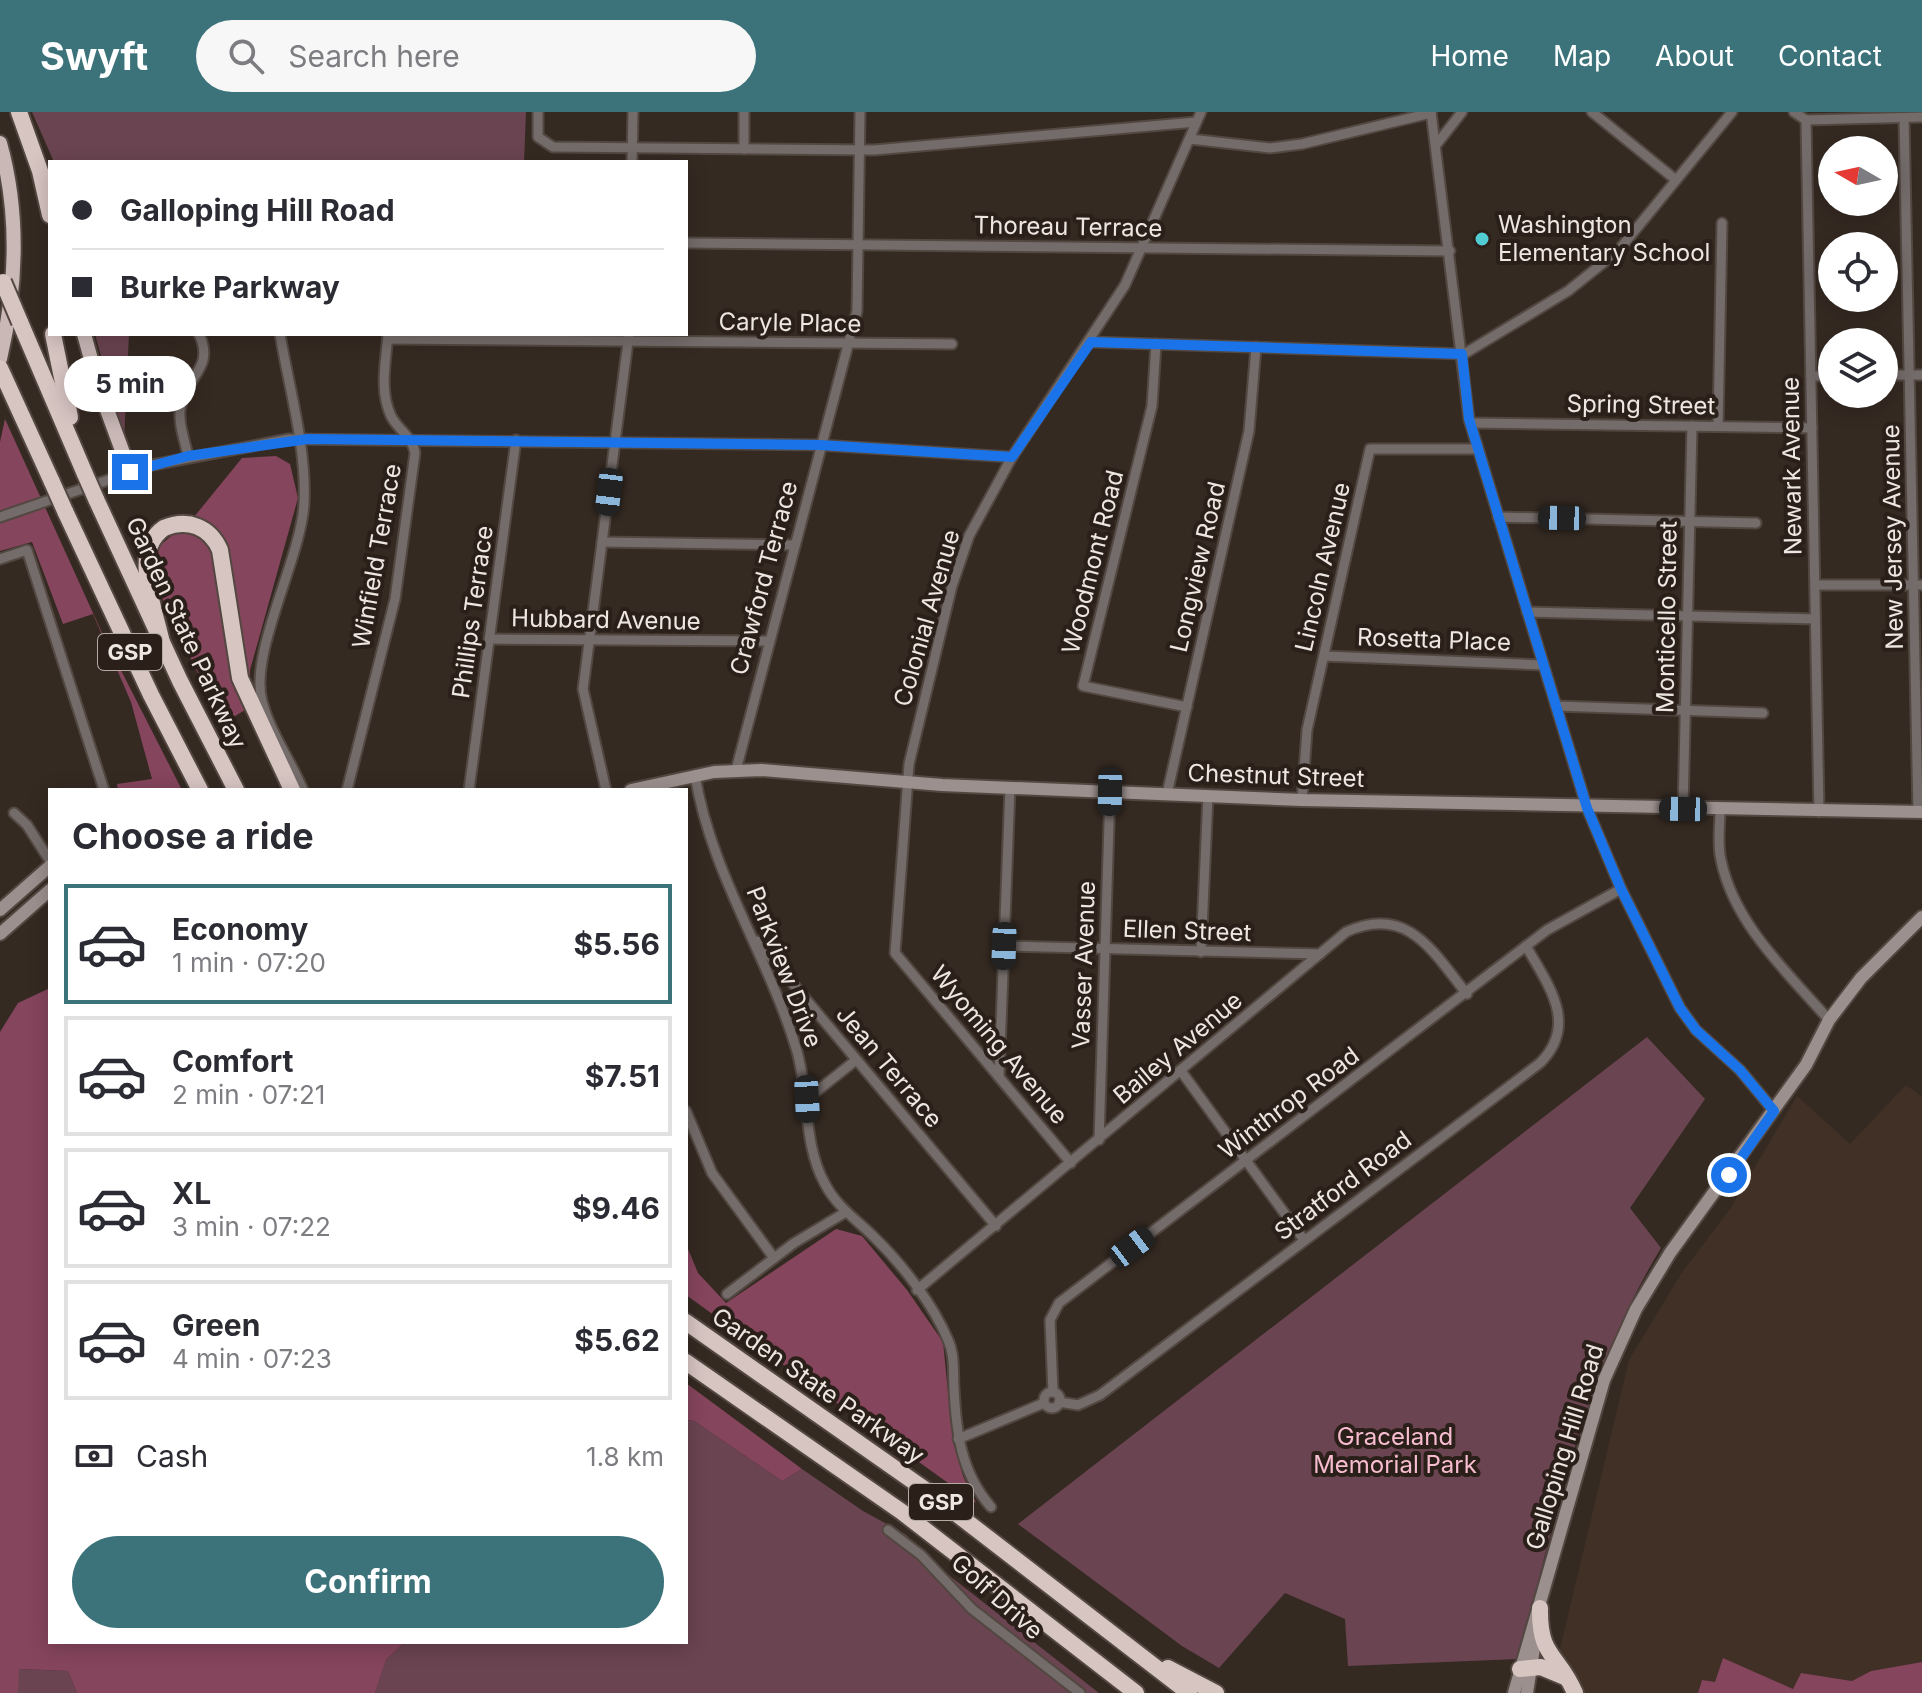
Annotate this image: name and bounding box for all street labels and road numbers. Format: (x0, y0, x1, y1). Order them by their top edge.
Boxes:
street label: Thoreau Terrace (973, 210, 1163, 243)
street label: Caryle Place (718, 307, 862, 338)
street label: Newark Avenue (1775, 377, 1808, 555)
street label: Spring Street (1566, 389, 1716, 420)
street label: New Jersey Avenue (1876, 424, 1909, 650)
street label: Winfield Terrace (346, 461, 407, 650)
street label: Woodmont Road (1056, 467, 1129, 657)
street label: Crawford Terrace (724, 478, 803, 678)
street label: Longview Road (1164, 479, 1231, 655)
street label: Lincoln Avenue (1289, 479, 1356, 654)
street label: Garden State Parkway (120, 512, 253, 753)
street label: Monticello Street (1650, 521, 1683, 713)
street label: Phillips Terrace (446, 524, 499, 700)
street label: Colonial Avenue (887, 526, 966, 710)
street label: Hubbard Avenue (511, 603, 701, 636)
street label: Rosetta Place (1357, 622, 1511, 657)
road number: GSP (98, 634, 162, 670)
street label: Chestnut Street (1187, 758, 1365, 793)
street label: Vasser Avenue (1066, 880, 1101, 1050)
street label: Parkview Drive (740, 882, 829, 1051)
street label: Ellen Street (1122, 914, 1252, 947)
street label: Wyoming Avenue (925, 960, 1074, 1130)
street label: Bailey Avenue (1108, 985, 1248, 1110)
street label: Jean Terrace (830, 1000, 949, 1133)
street label: Winthrop Road (1213, 1040, 1365, 1165)
street label: Stratford Road (1269, 1125, 1417, 1246)
street label: Garden State Parkway (707, 1301, 930, 1470)
street label: Galloping Hill Road (1519, 1341, 1610, 1553)
road number: GSP (909, 1484, 973, 1520)
street label: Golf Drive (946, 1548, 1049, 1645)

